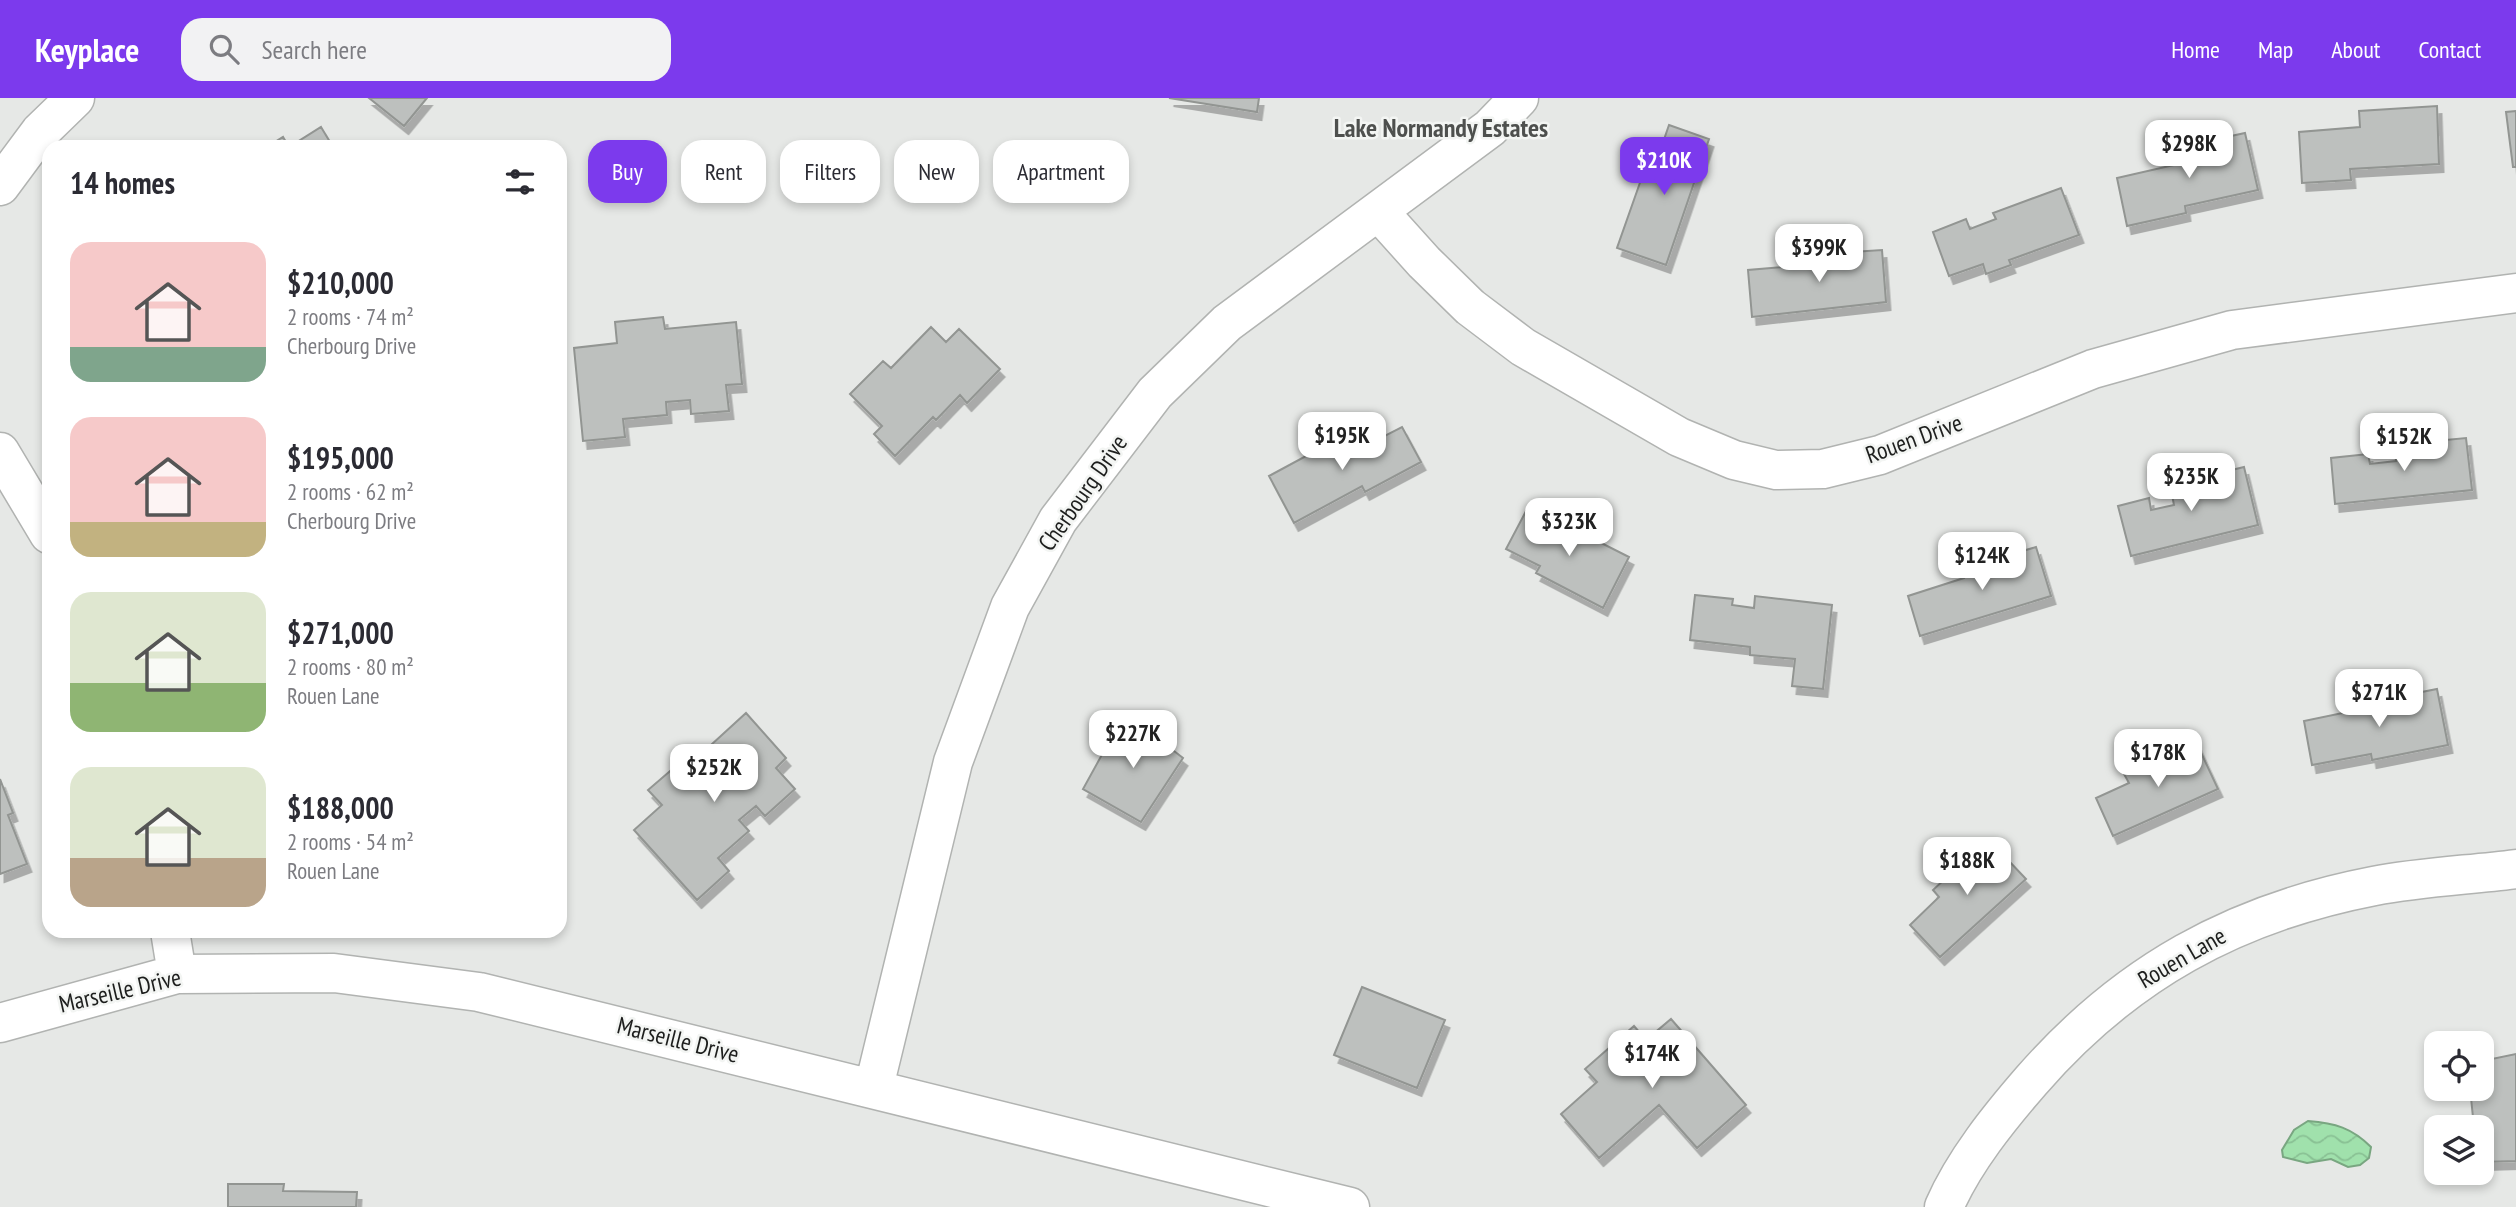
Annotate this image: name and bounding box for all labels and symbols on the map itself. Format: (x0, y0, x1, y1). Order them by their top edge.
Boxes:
district label: Lake Normandy Estates (1334, 111, 1548, 144)
pin: $298K (2140, 120, 2238, 180)
pin: $210K (1615, 138, 1713, 197)
pin: $399K (1770, 225, 1868, 284)
street label: Rouen Drive (1861, 407, 1966, 470)
pin: $195K (1293, 412, 1391, 472)
pin: $152K (2355, 414, 2453, 473)
street label: Cherbourg Drive (1031, 429, 1134, 557)
pin: $235K (2142, 454, 2240, 513)
pin: $323K (1520, 498, 1618, 558)
pin: $124K (1933, 532, 2031, 592)
pin: $271K (2330, 670, 2428, 729)
pin: $227K (1084, 710, 1182, 770)
pin: $178K (2109, 730, 2207, 789)
pin: $252K (665, 744, 763, 804)
pin: $188K (1918, 838, 2016, 897)
street label: Rouen Lane (2132, 920, 2231, 995)
street label: Marseille Drive (56, 961, 184, 1020)
street label: Marseille Drive (614, 1009, 742, 1070)
pin: $174K (1603, 1030, 1701, 1090)

